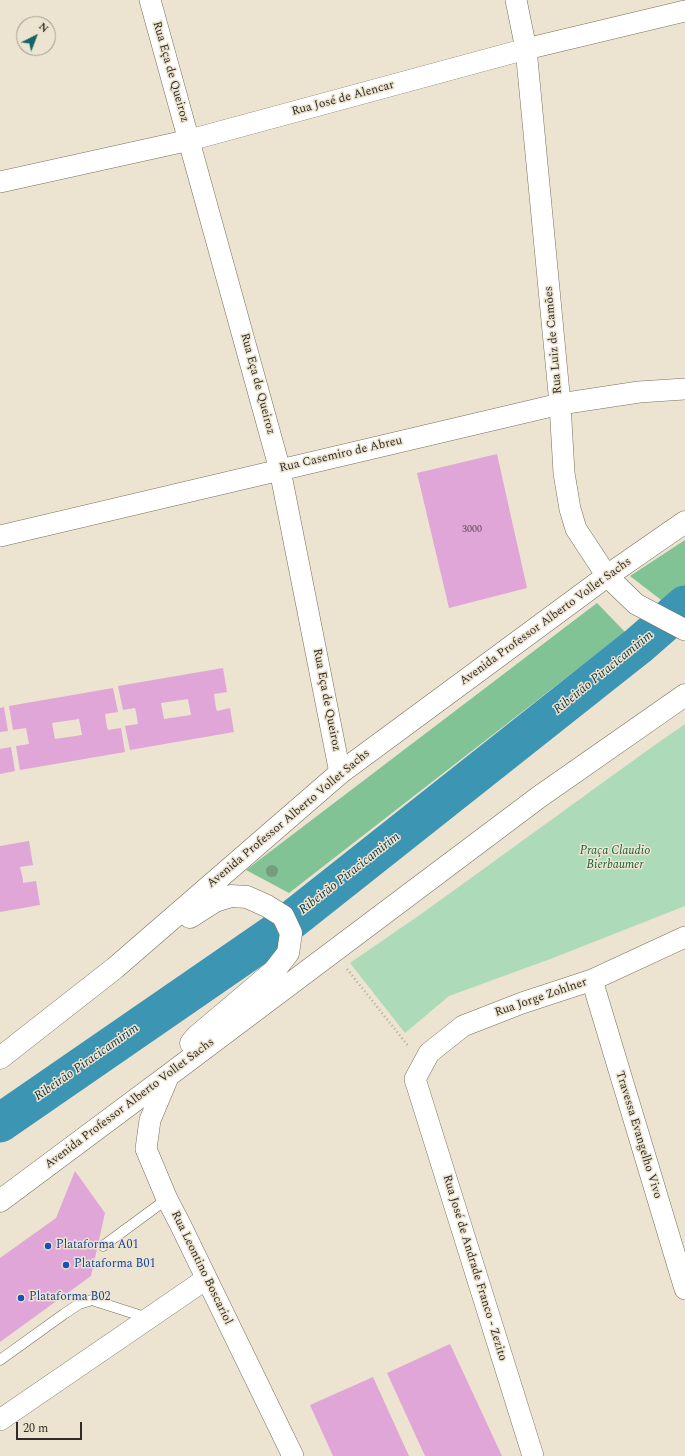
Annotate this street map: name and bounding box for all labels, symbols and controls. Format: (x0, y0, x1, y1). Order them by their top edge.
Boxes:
north arrow (16, 16, 56, 56)
text: N (35, 18, 53, 37)
street label: Rua Eça de Queiroz (149, 20, 191, 124)
street label: Rua José de Alencar (290, 78, 396, 120)
street label: Rua Luiz de Camões (542, 285, 566, 395)
street label: Rua Eça de Queiroz (237, 332, 277, 436)
street label: Rua Casemiro de Abreu (278, 434, 404, 476)
house number: 3000 (462, 524, 482, 536)
street label: Avenida Professor Alberto Vollet Sachs (458, 555, 634, 689)
water label: Ribeirão Piracicamirim (551, 628, 657, 718)
street label: Rua Eça de Queiroz (309, 647, 343, 753)
street label: Avenida Professor Alberto Vollet Sachs (205, 747, 373, 891)
water label: Ribeirão Piracicamirim (296, 830, 404, 918)
park label: Praça Claudio Bierbaumer (580, 845, 650, 873)
street label: Rua Jorge Zohlner (493, 975, 589, 1021)
water label: Ribeirão Piracicamirim (32, 1021, 142, 1105)
street label: Avenida Professor Alberto Vollet Sachs (42, 1036, 218, 1172)
street label: Travessa Evangelho Vivo (612, 1069, 664, 1201)
street label: Rua José de Andrade Franco - Zezito (439, 1173, 509, 1363)
street label: Rua Leontino Boscariol (167, 1209, 235, 1327)
place label: Plataforma A01 (56, 1239, 139, 1253)
marker: Plataforma A01 (43, 1241, 53, 1251)
place label: Plataforma B01 (74, 1258, 155, 1272)
marker: Plataforma B01 (61, 1260, 71, 1270)
place label: Plataforma B02 (29, 1291, 110, 1305)
marker: Plataforma B02 (16, 1293, 26, 1303)
scale bar (18, 1414, 84, 1440)
text: 20 m (23, 1419, 48, 1438)

